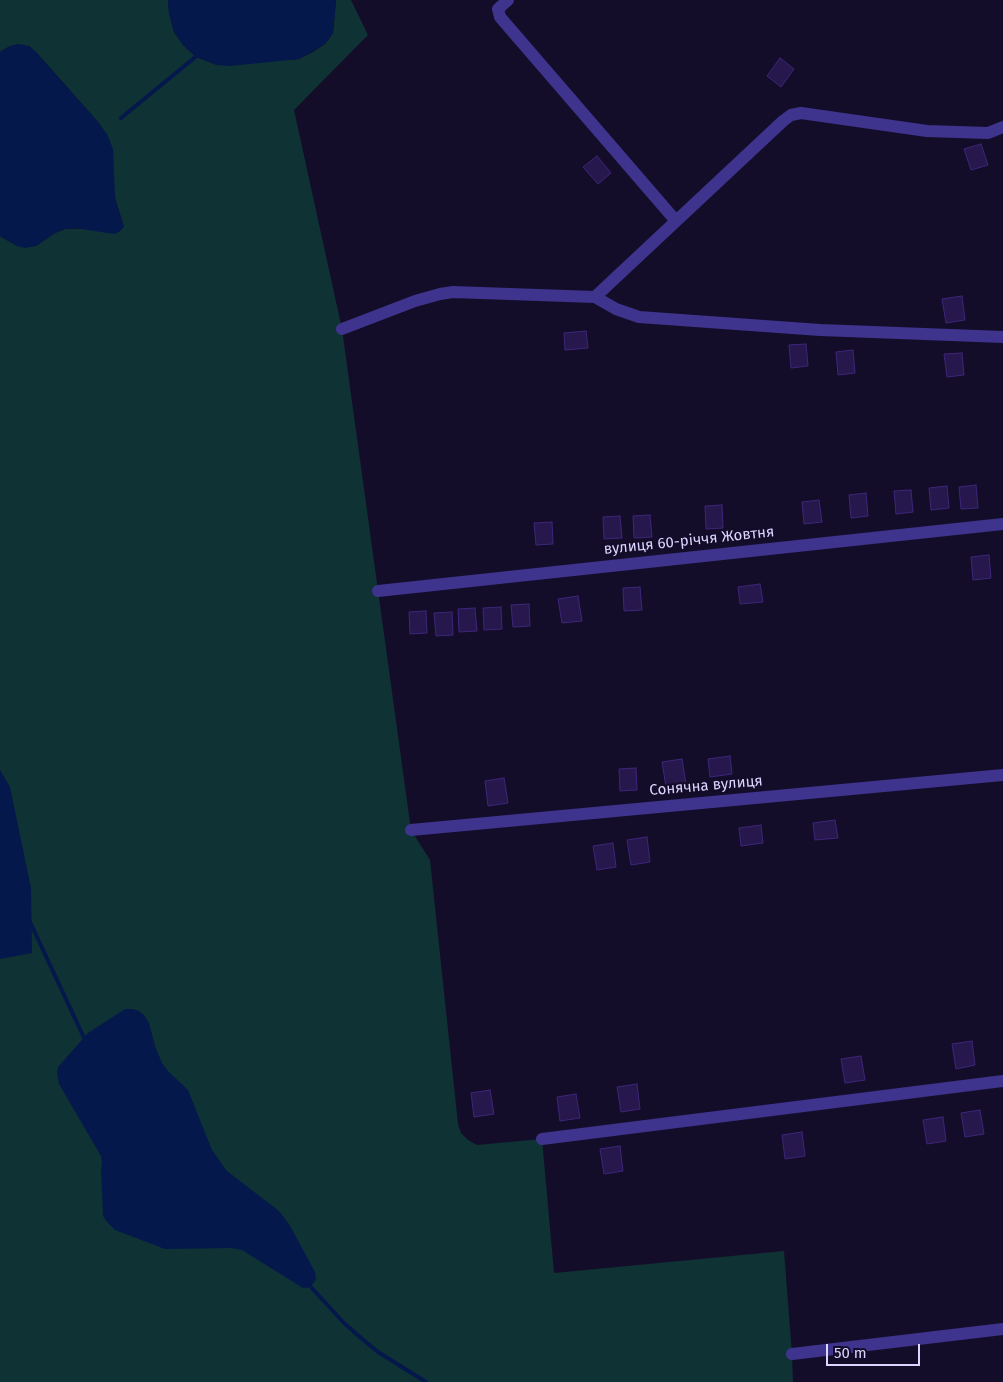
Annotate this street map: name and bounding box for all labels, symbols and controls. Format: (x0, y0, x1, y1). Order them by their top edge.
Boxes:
street label: вулиця 60-річчя Жовтня (603, 523, 775, 559)
street label: Сонячна вулиця (649, 772, 763, 800)
scale bar (828, 1334, 922, 1366)
text: 50 m (834, 1344, 867, 1362)

